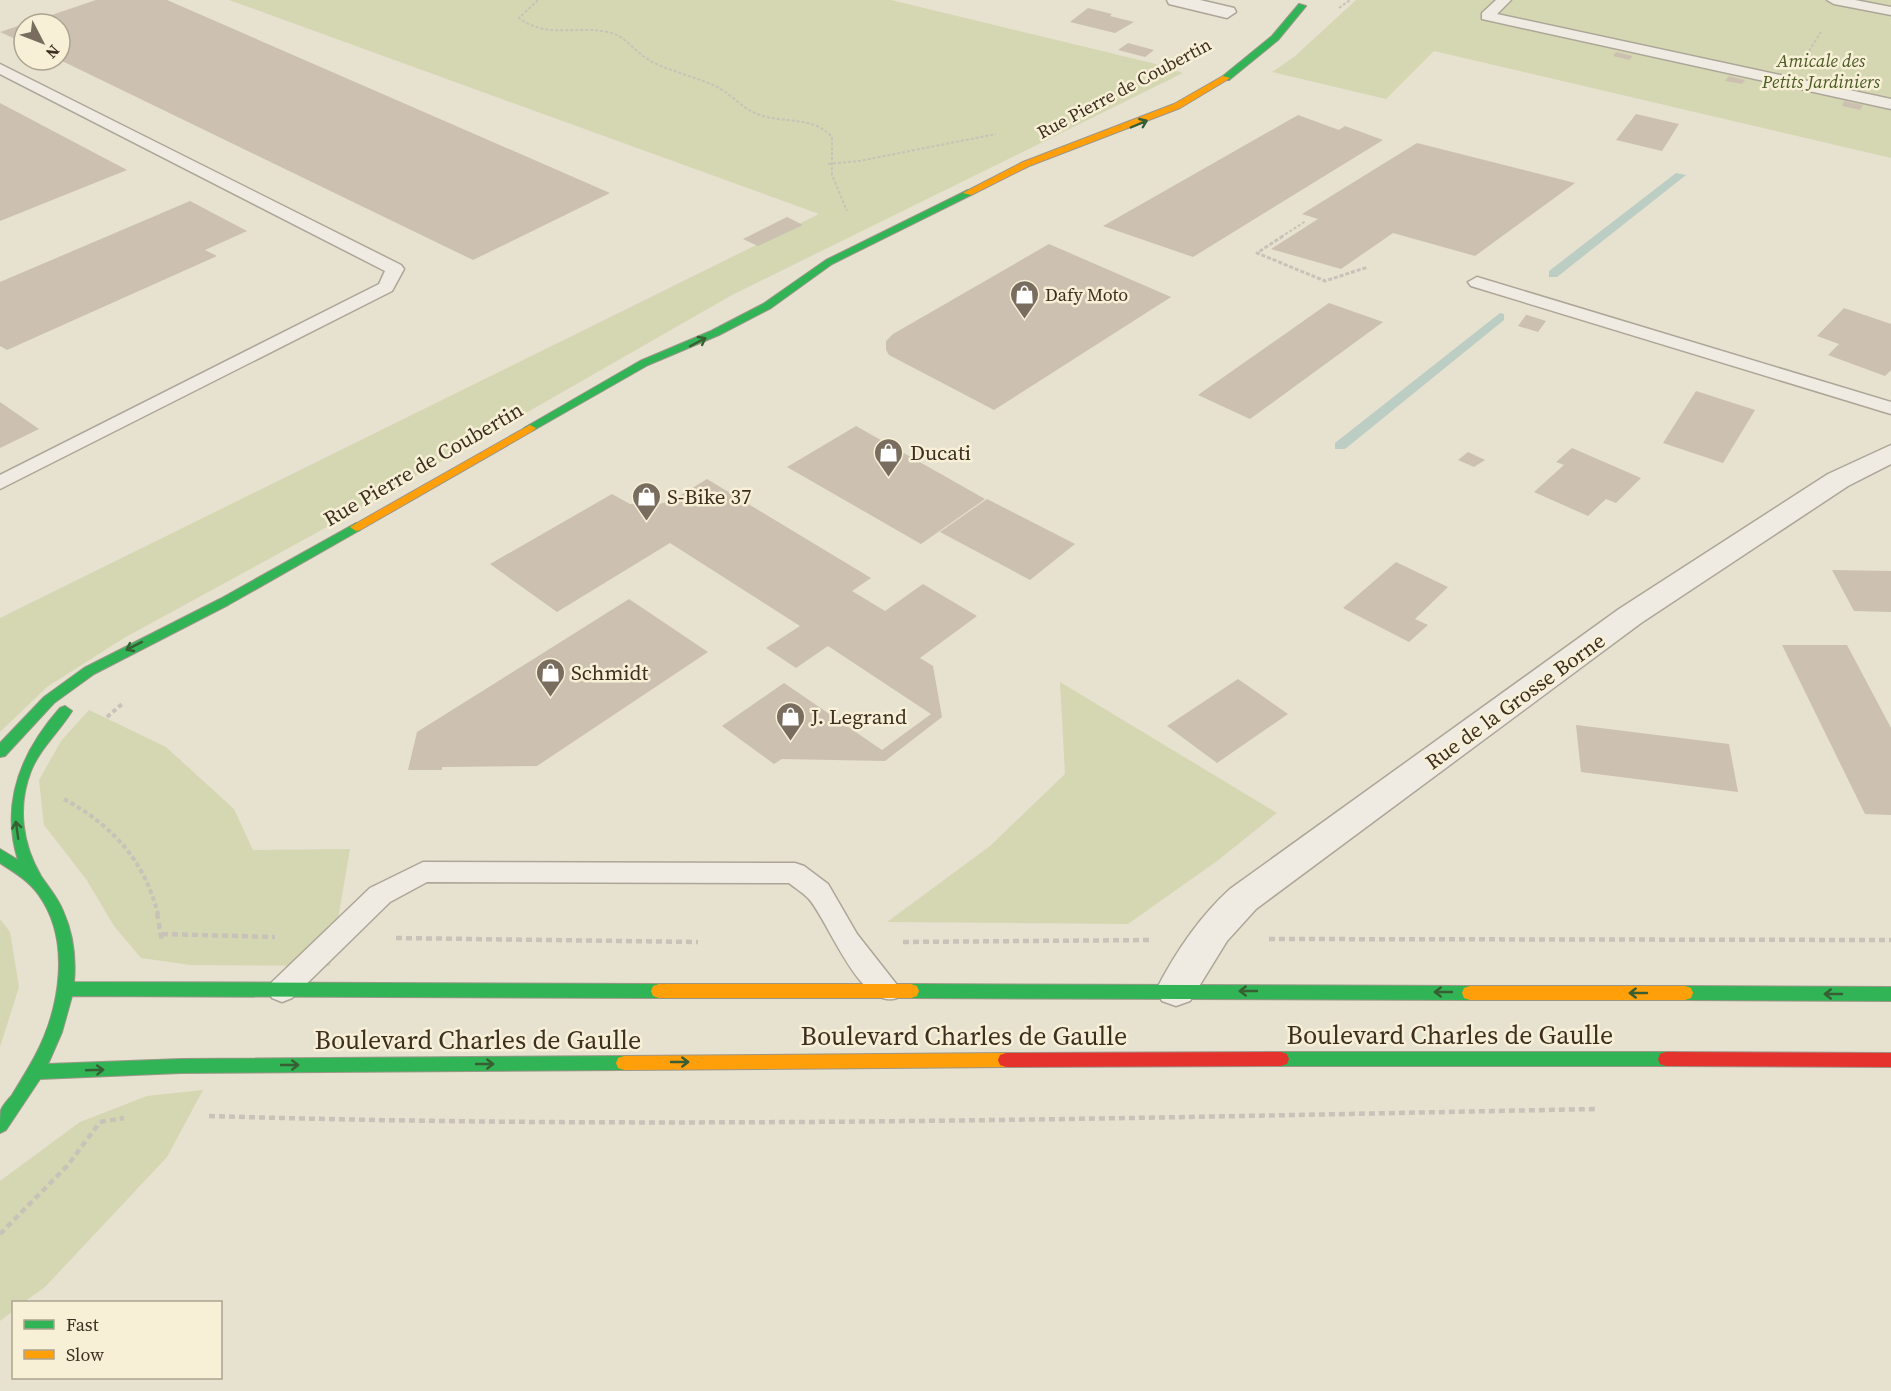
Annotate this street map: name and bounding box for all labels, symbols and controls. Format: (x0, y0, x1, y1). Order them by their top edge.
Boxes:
north arrow (12, 12, 72, 72)
street label: Rue Pierre de Coubertin (1033, 31, 1215, 145)
text: N (41, 40, 65, 64)
park label: Amicale des Petits Jardiniers (1761, 48, 1881, 94)
one-way arrow (1129, 118, 1147, 129)
shop icon: Dafy Moto (1008, 278, 1040, 320)
place label: Dafy Moto (1045, 282, 1128, 307)
one-way arrow (689, 336, 706, 348)
street label: Rue Pierre de Coubertin (318, 395, 528, 533)
shop icon: Ducati (873, 436, 905, 478)
place label: Ducati (910, 438, 971, 467)
shop icon: S-Bike 37 (630, 480, 662, 522)
place label: S-Bike 37 (667, 482, 751, 511)
street label: Rue de la Grosse Borne (1419, 626, 1611, 776)
one-way arrow (125, 641, 143, 652)
shop icon: Schmidt (534, 656, 566, 698)
place label: Schmidt (571, 658, 648, 687)
shop icon: J. Legrand (774, 700, 806, 742)
place label: J. Legrand (810, 702, 907, 731)
one-way arrow (12, 821, 23, 841)
one-way arrow (1238, 985, 1258, 997)
one-way arrow (1433, 986, 1453, 998)
one-way arrow (1628, 987, 1648, 999)
one-way arrow (1823, 988, 1843, 1000)
street label: Boulevard Charles de Gaulle (1287, 1017, 1613, 1053)
street label: Boulevard Charles de Gaulle (801, 1018, 1127, 1054)
street label: Boulevard Charles de Gaulle (315, 1022, 641, 1058)
one-way arrow (670, 1057, 690, 1068)
one-way arrow (475, 1058, 495, 1070)
one-way arrow (280, 1059, 300, 1071)
one-way arrow (85, 1064, 105, 1075)
legend (12, 1301, 222, 1379)
text: Fast (66, 1312, 99, 1337)
text: Slow (66, 1342, 104, 1367)

